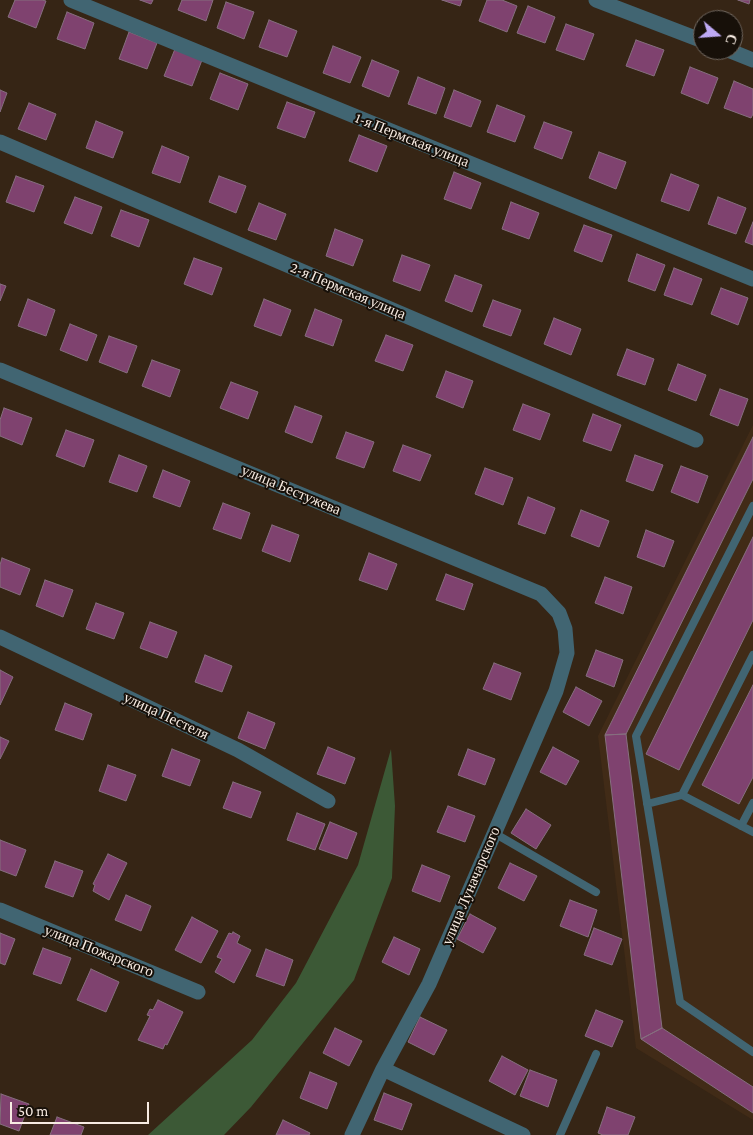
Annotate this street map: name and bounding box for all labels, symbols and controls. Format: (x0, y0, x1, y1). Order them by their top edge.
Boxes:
north arrow (693, 10, 743, 60)
text: С (722, 32, 740, 47)
street label: 1-я Пермская улица (352, 109, 472, 171)
street label: 2-я Пермская улица (288, 259, 408, 323)
street label: улица Бестужева (239, 461, 343, 519)
street label: улица Пестеля (121, 688, 211, 744)
street label: улица Луначарского (438, 824, 504, 948)
street label: улица Пожарского (42, 921, 156, 981)
scale bar (12, 1092, 151, 1124)
text: 50 m (18, 1103, 48, 1119)

